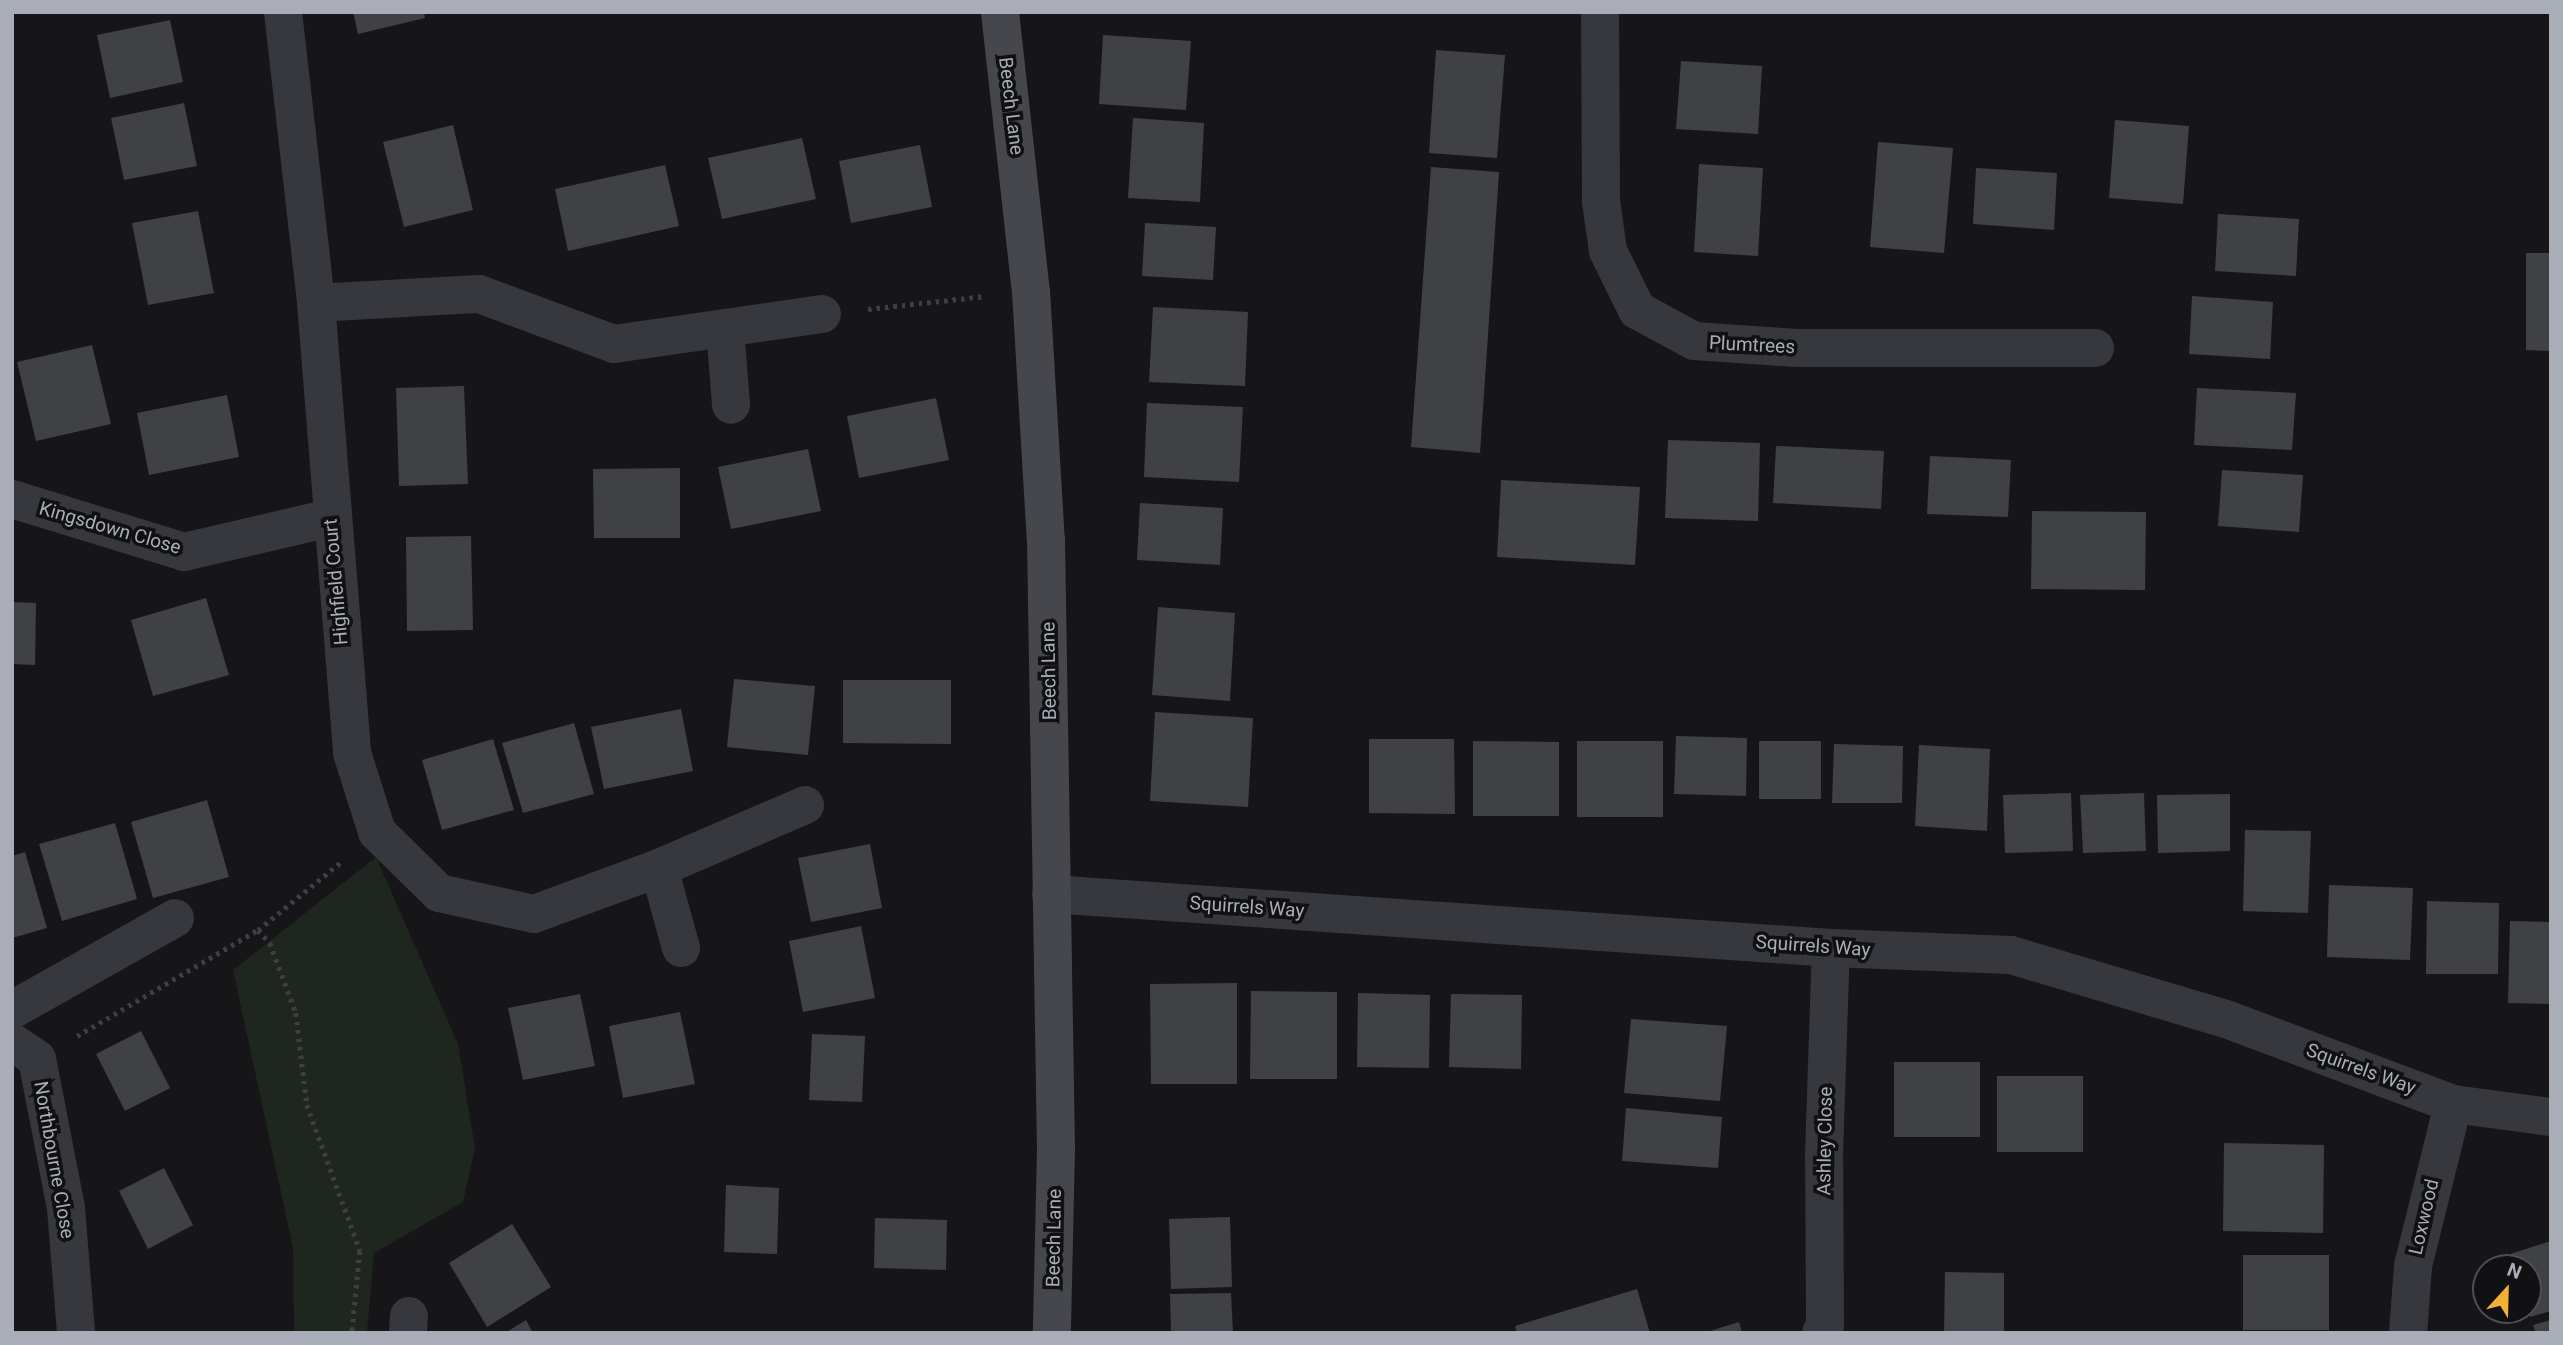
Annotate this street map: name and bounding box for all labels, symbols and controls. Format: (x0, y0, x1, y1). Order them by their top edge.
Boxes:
street label: Beech Lane (994, 56, 1028, 156)
street label: Plumtrees (1708, 331, 1796, 359)
street label: Kingsdown Close (37, 497, 183, 559)
street label: Highfield Court (319, 518, 353, 646)
street label: Beech Lane (1037, 622, 1061, 720)
street label: Squirrels Way (1189, 892, 1305, 922)
street label: Squirrels Way (1755, 931, 1871, 961)
street label: Squirrels Way (2303, 1039, 2419, 1099)
street label: Northbourne Close (29, 1080, 79, 1240)
street label: Ashley Close (1813, 1086, 1837, 1196)
street label: Loxwood (2404, 1177, 2444, 1257)
street label: Beech Lane (1042, 1189, 1066, 1287)
north arrow (2472, 1254, 2542, 1324)
text: N (2504, 1258, 2525, 1284)

